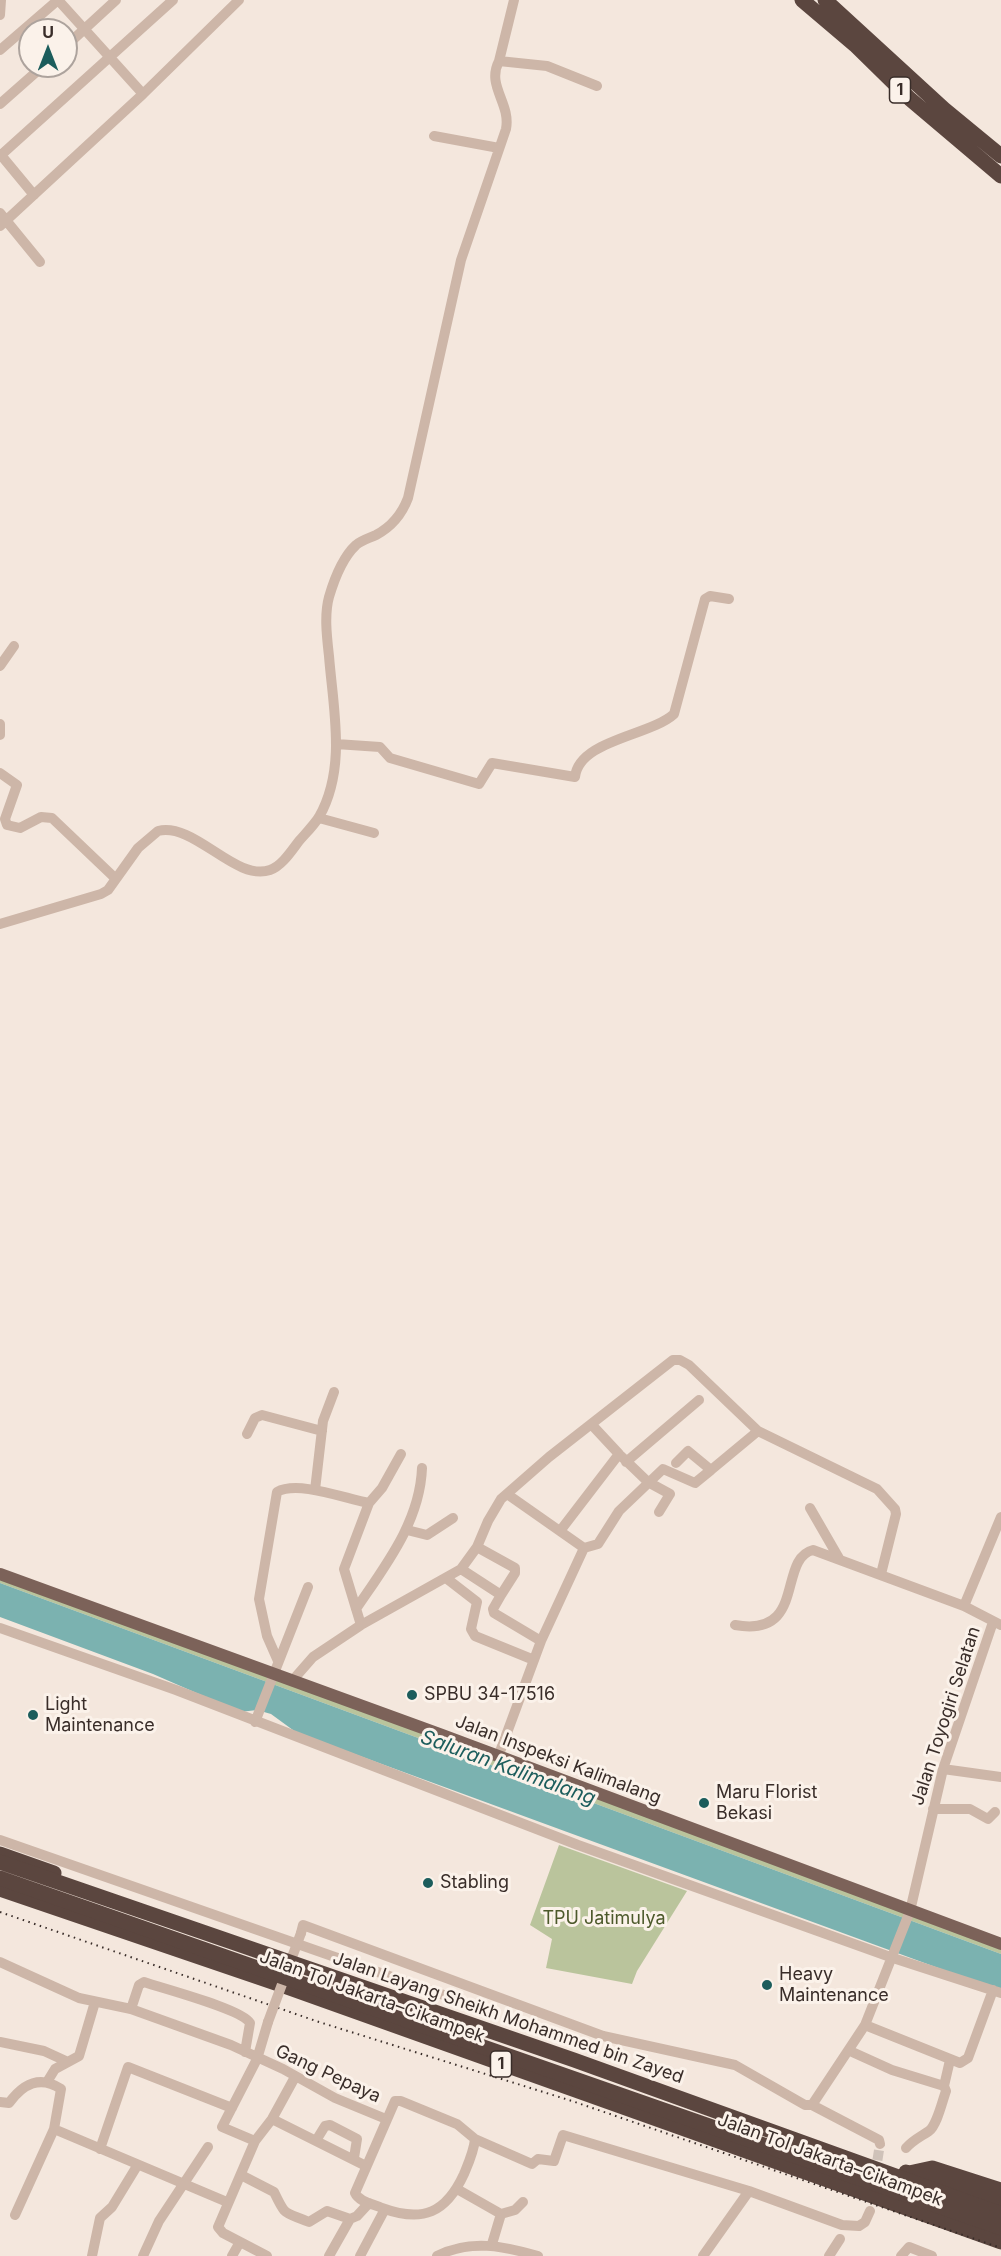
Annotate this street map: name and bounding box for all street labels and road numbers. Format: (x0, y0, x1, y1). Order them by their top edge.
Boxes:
road number: 1 (890, 77, 910, 103)
street label: Jalan Toyogiri Selatan (907, 1624, 985, 1808)
street label: Jalan Inspeksi Kalimalang (452, 1711, 664, 1809)
street label: Jalan Tol Jakarta–Cikampek (256, 1946, 488, 2048)
street label: Jalan Layang Sheikh Mohammed bin Zayed (330, 1948, 686, 2088)
street label: Gang Pepaya (272, 2040, 384, 2108)
road number: 1 (490, 2051, 512, 2077)
street label: Jalan Tol Jakarta–Cikampek (714, 2109, 946, 2211)

